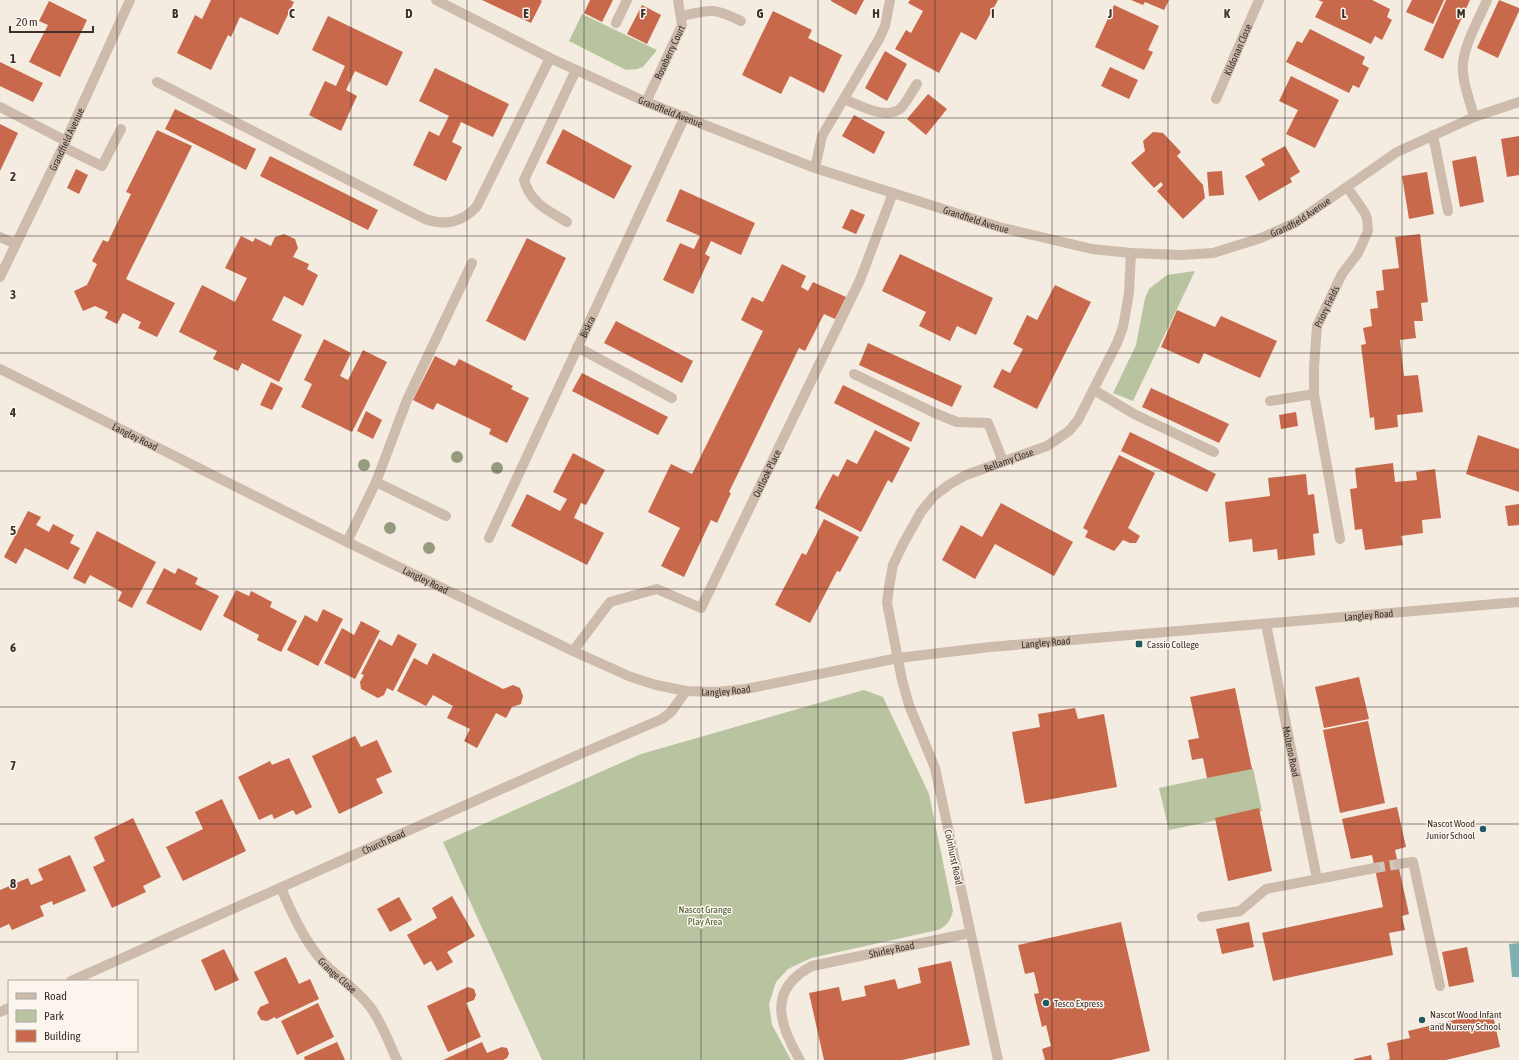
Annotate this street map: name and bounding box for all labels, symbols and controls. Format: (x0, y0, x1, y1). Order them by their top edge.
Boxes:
text: B (172, 6, 179, 21)
text: C (289, 6, 295, 21)
text: D (405, 6, 413, 21)
text: E (523, 6, 529, 21)
text: F (640, 6, 646, 21)
text: G (757, 6, 764, 21)
text: H (872, 6, 880, 21)
text: I (991, 6, 995, 21)
text: J (1107, 6, 1112, 21)
text: K (1224, 6, 1231, 21)
text: L (1341, 6, 1347, 21)
text: M (1457, 6, 1466, 21)
scale bar (10, 8, 93, 34)
text: 20 m (16, 15, 38, 29)
street label: Kildonan Close (1222, 22, 1254, 77)
street label: Roseberry Court (652, 24, 687, 81)
text: 1 (10, 51, 16, 66)
street label: Grandfield Avenue (637, 94, 705, 130)
street label: Grandfield Avenue (47, 106, 86, 173)
text: 2 (10, 169, 16, 184)
street label: Grandfield Avenue (1269, 195, 1333, 239)
street label: Grandfield Avenue (942, 204, 1010, 235)
street label: Priory Fields (1312, 284, 1342, 329)
text: 3 (10, 287, 16, 302)
street label: Biskra (578, 314, 597, 339)
text: 4 (9, 405, 16, 420)
street label: Langley Road (110, 421, 160, 453)
street label: Bellamy Close (983, 446, 1035, 474)
street label: Outlook Place (751, 447, 783, 499)
text: 5 (10, 523, 16, 538)
street label: Langley Road (401, 565, 450, 596)
street label: Langley Road (1344, 608, 1394, 623)
street label: Langley Road (1021, 635, 1071, 650)
marker: Cassio College (1134, 639, 1144, 649)
place label: Cassio College (1147, 639, 1200, 650)
text: 6 (10, 640, 16, 655)
street label: Langley Road (701, 683, 752, 698)
street label: Molteno Road (1281, 725, 1301, 778)
text: 7 (10, 758, 16, 773)
place label: Nascot Wood Junior School (1426, 818, 1475, 841)
marker: Nascot Wood Junior School (1478, 824, 1488, 834)
street label: Church Road (360, 828, 407, 857)
street label: Colnhurst Road (942, 828, 965, 886)
text: 8 (10, 876, 16, 891)
park label: Nascot Grange Play Area (679, 904, 732, 927)
street label: Shirley Road (868, 940, 915, 960)
street label: Grange Close (316, 956, 359, 996)
legend (8, 980, 138, 1052)
text: Road (44, 989, 67, 1003)
marker: Tesco Express (1041, 998, 1051, 1008)
place label: Tesco Express (1054, 998, 1104, 1009)
text: Park (44, 1009, 65, 1023)
place label: Nascot Wood Infant and Nursery School (1430, 1009, 1502, 1032)
marker: Nascot Wood Infant and Nursery School (1417, 1015, 1427, 1025)
text: Building (44, 1029, 82, 1043)

